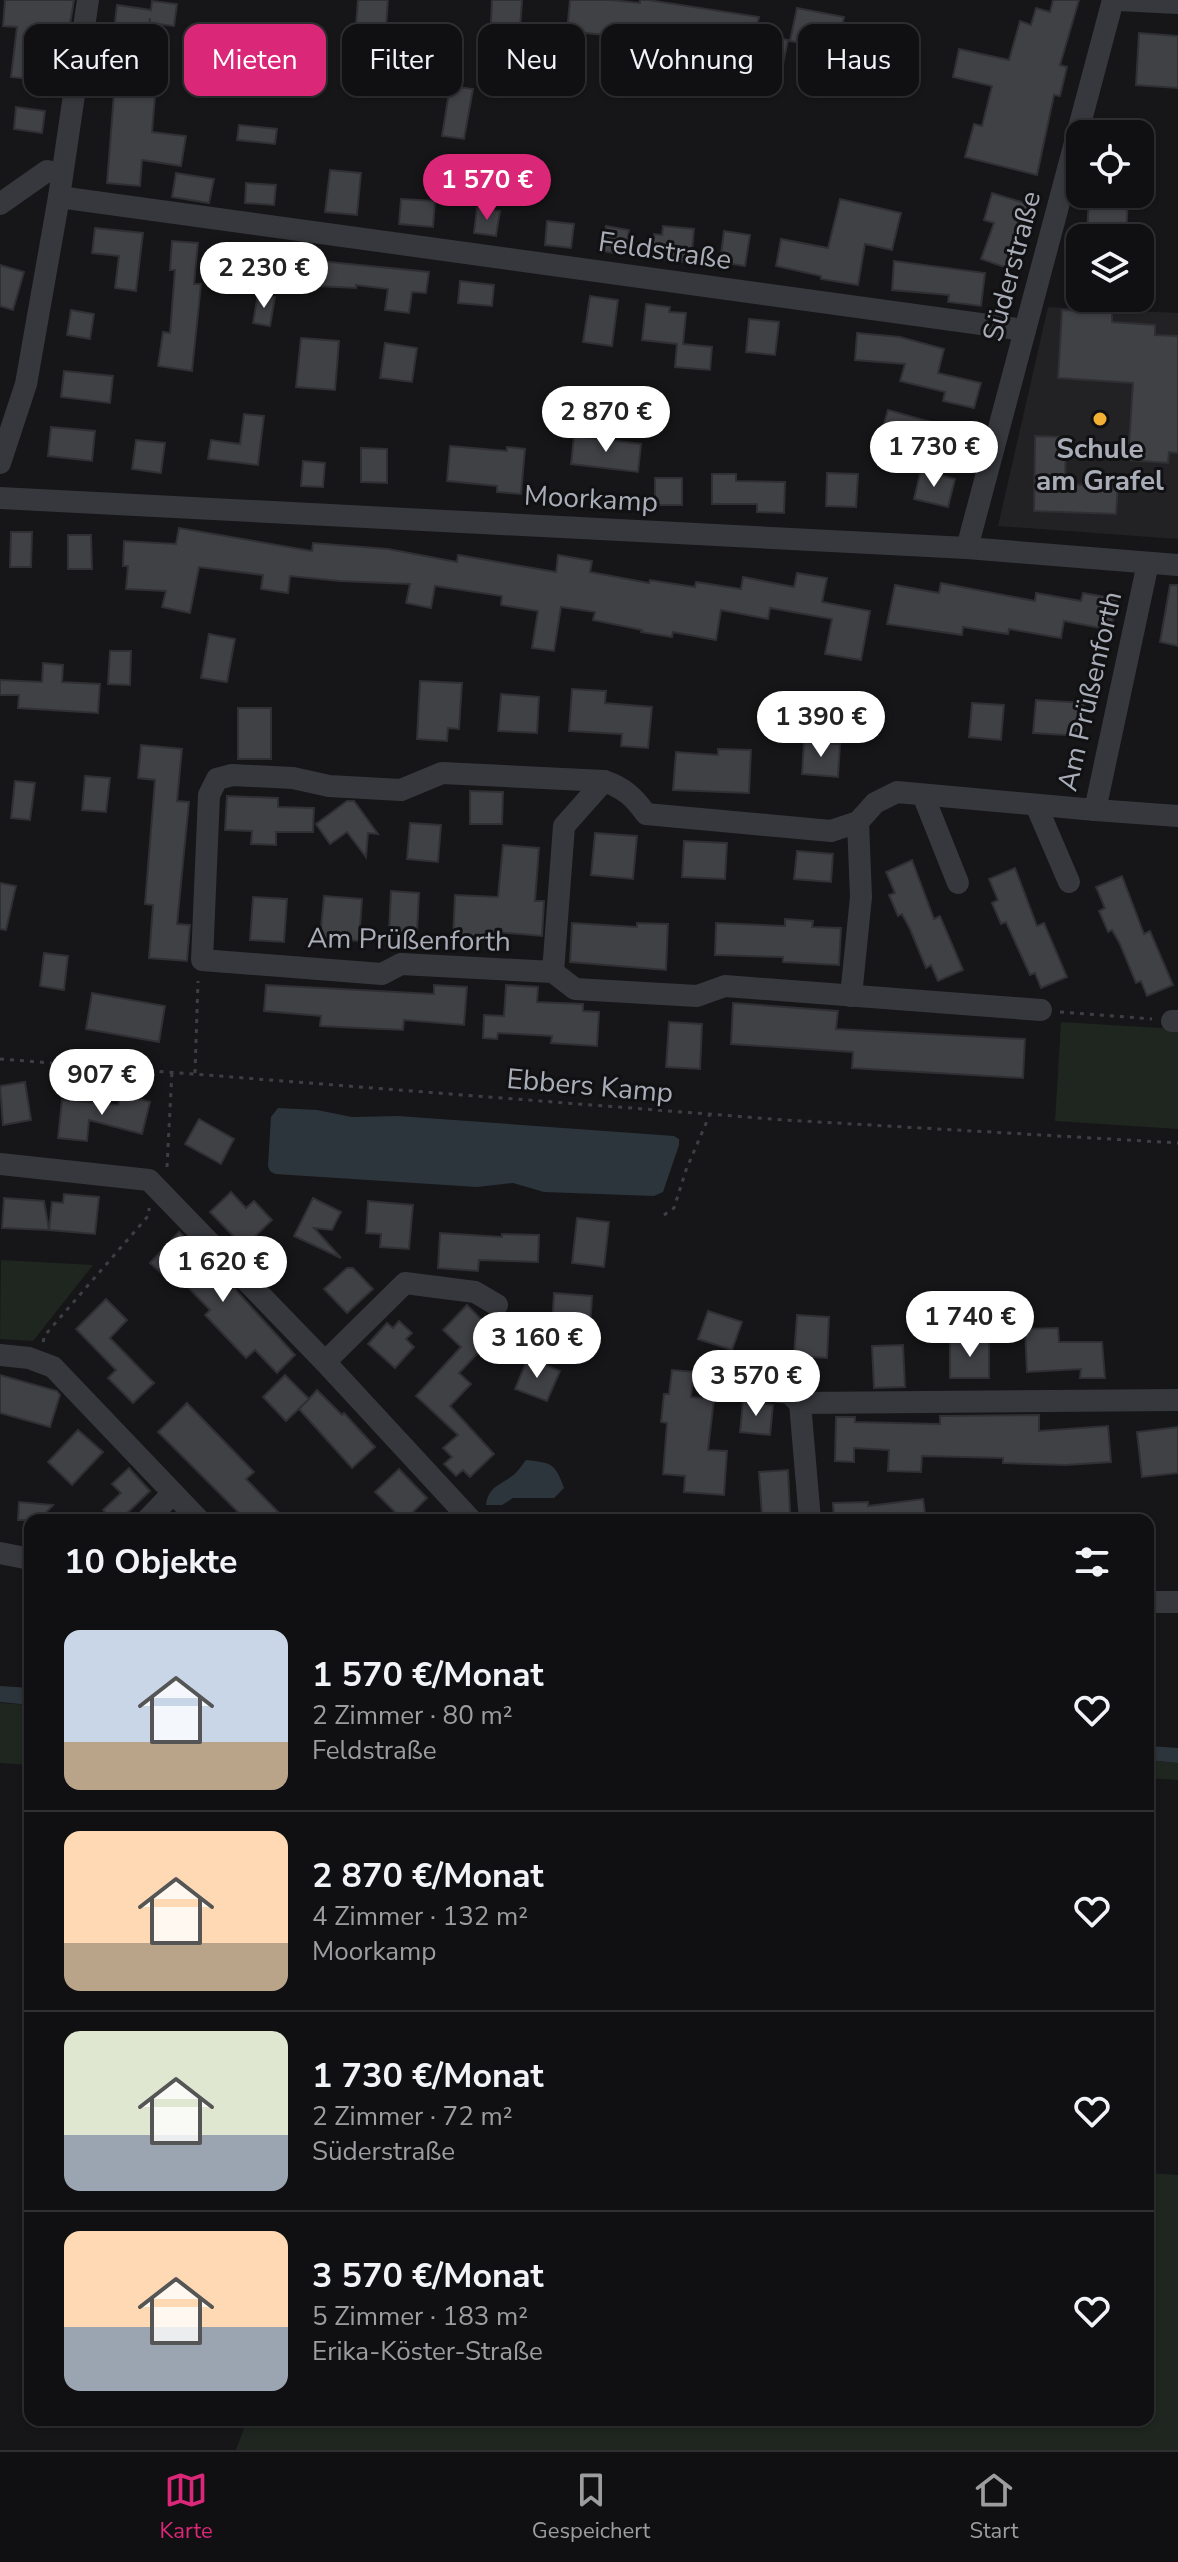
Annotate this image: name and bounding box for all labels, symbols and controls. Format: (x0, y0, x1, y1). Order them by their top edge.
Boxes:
chip: Kaufen (24, 24, 168, 96)
chip: Mieten (184, 24, 326, 96)
chip: Filter (342, 24, 462, 96)
chip: Neu (478, 24, 585, 96)
chip: Wohnung (601, 24, 782, 96)
chip: Haus (798, 24, 919, 96)
map controls (1066, 120, 1154, 312)
button: locate (1066, 120, 1154, 208)
pin: 1 570 € (413, 154, 561, 222)
text: 1 570 € (441, 162, 533, 197)
street label: Süderstraße (974, 187, 1050, 346)
street label: Feldstraße (596, 223, 734, 279)
button: layers (1066, 224, 1154, 312)
pin: 2 230 € (190, 242, 338, 310)
text: 2 230 € (218, 250, 310, 285)
pin: 2 870 € (532, 386, 680, 454)
text: 2 870 € (560, 394, 652, 429)
marker: Schule am Grafel (1091, 410, 1109, 428)
pin: 1 730 € (860, 421, 1008, 489)
text: 1 730 € (888, 429, 980, 464)
place label: Schule am Grafel (1036, 430, 1164, 500)
street label: Moorkamp (523, 477, 659, 521)
street label: Am Prüßenforth (1049, 588, 1131, 795)
pin: 1 390 € (747, 691, 895, 759)
text: 1 390 € (775, 699, 867, 734)
street label: Am Prüßenforth (307, 919, 511, 961)
pin: 907 € (46, 1049, 158, 1117)
text: 907 € (67, 1057, 137, 1092)
street label: Ebbers Kamp (505, 1060, 675, 1112)
pin: 1 620 € (149, 1236, 297, 1304)
text: 1 620 € (177, 1244, 269, 1279)
pin: 1 740 € (896, 1291, 1044, 1359)
text: 1 740 € (924, 1299, 1016, 1334)
pin: 3 160 € (463, 1312, 611, 1380)
text: 3 160 € (491, 1320, 583, 1355)
pin: 3 570 € (682, 1350, 830, 1418)
text: 3 570 € (710, 1358, 802, 1393)
text: 10 Objekte (64, 1539, 237, 1585)
icon: filters (1070, 1540, 1114, 1584)
text: 1 570 €/Monat (312, 1652, 544, 1698)
icon: home (128, 1662, 224, 1758)
icon: heart (1070, 1688, 1114, 1732)
text: 2 Zimmer · 80 m² (312, 1698, 513, 1733)
text: Feldstraße (312, 1733, 437, 1768)
text: 2 870 €/Monat (312, 1853, 544, 1899)
icon: home (128, 1863, 224, 1959)
icon: heart (1070, 1889, 1114, 1933)
text: 4 Zimmer · 132 m² (312, 1899, 528, 1934)
text: Moorkamp (312, 1934, 437, 1969)
text: 1 730 €/Monat (312, 2053, 544, 2099)
icon: home (128, 2063, 224, 2159)
icon: heart (1070, 2089, 1114, 2133)
text: 2 Zimmer · 72 m² (312, 2099, 513, 2134)
text: Süderstraße (312, 2134, 455, 2169)
text: 3 570 €/Monat (312, 2253, 544, 2299)
icon: home (128, 2263, 224, 2359)
icon: heart (1070, 2289, 1114, 2333)
text: 5 Zimmer · 183 m² (312, 2299, 528, 2334)
text: Erika-Köster-Straße (312, 2334, 543, 2369)
tab: Karte (160, 2468, 213, 2546)
tab: Gespeichert (532, 2468, 650, 2546)
tab: Start (969, 2468, 1018, 2546)

